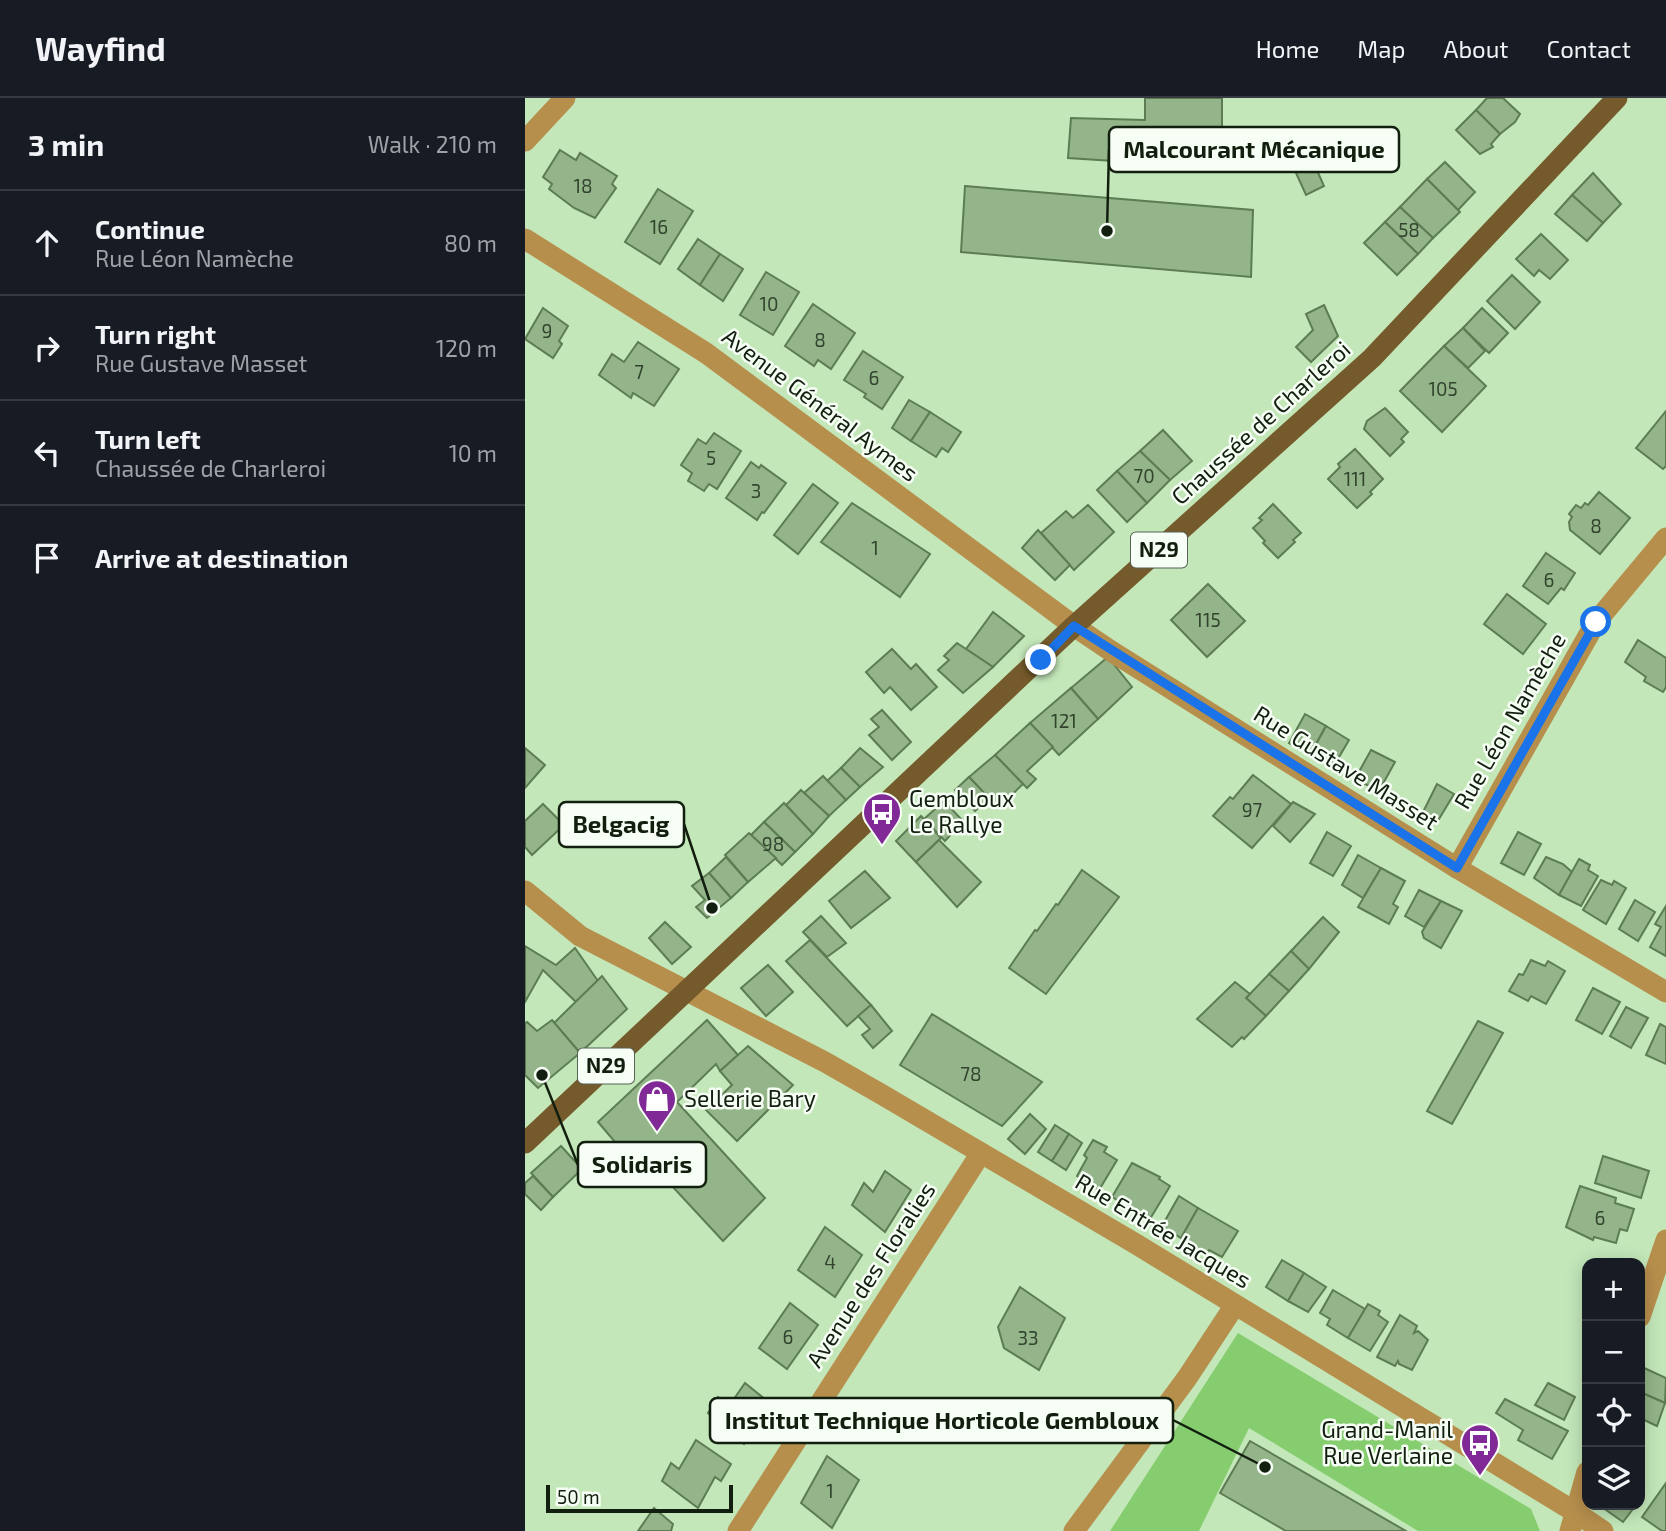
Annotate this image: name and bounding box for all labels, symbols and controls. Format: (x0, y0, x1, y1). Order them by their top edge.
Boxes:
text: Wayfind (35, 28, 166, 68)
text: Home (1256, 34, 1319, 63)
text: Map (1357, 34, 1405, 63)
text: About (1443, 34, 1509, 63)
text: Contact (1547, 34, 1631, 63)
text: 3 min (28, 126, 104, 162)
callout: Malcourant Mécanique (1109, 127, 1399, 172)
text: Walk · 210 m (368, 130, 497, 158)
text: Malcourant Mécanique (1123, 134, 1385, 163)
house number: 18 (573, 174, 593, 197)
text: Continue (95, 213, 205, 244)
house number: 16 (650, 215, 668, 238)
house number: 58 (1398, 218, 1420, 241)
icon: ahead (28, 224, 66, 262)
text: 80 m (444, 229, 497, 257)
text: Rue Léon Namèche (95, 244, 294, 272)
house number: 10 (759, 292, 779, 315)
text: Turn right (95, 318, 216, 349)
house number: 9 (542, 319, 552, 342)
street label: Avenue Général Aymes (717, 322, 924, 487)
house number: 8 (814, 328, 826, 351)
icon: right (28, 329, 66, 367)
text: 120 m (436, 334, 497, 362)
street label: Chaussée de Charleroi (1165, 334, 1356, 510)
text: Rue Gustave Masset (95, 349, 307, 377)
house number: 7 (634, 360, 644, 383)
house number: 6 (869, 366, 879, 389)
house number: 105 (1428, 377, 1458, 400)
text: Turn left (95, 423, 201, 454)
icon: left (28, 434, 66, 472)
text: 10 m (449, 439, 497, 467)
house number: 5 (706, 446, 716, 469)
text: Chaussée de Charleroi (95, 454, 326, 482)
house number: 70 (1133, 464, 1155, 487)
house number: 111 (1344, 467, 1366, 490)
house number: 3 (751, 479, 761, 502)
house number: 8 (1590, 514, 1602, 537)
road number: N29 (1131, 532, 1187, 568)
house number: 1 (871, 536, 879, 559)
icon: arrive (28, 539, 66, 577)
text: Arrive at destination (95, 542, 348, 573)
house number: 6 (1544, 568, 1554, 591)
route start (1580, 606, 1611, 637)
house number: 115 (1195, 608, 1221, 631)
street label: Rue Léon Namèche (1447, 627, 1571, 814)
route end (1025, 644, 1056, 675)
street label: Rue Gustave Masset (1249, 699, 1444, 835)
house number: 121 (1051, 709, 1077, 732)
place label: Gembloux Le Rallye (909, 784, 1014, 838)
bus stop icon: Gembloux Le Rallye (861, 791, 903, 846)
house number: 97 (1242, 798, 1263, 821)
callout: Belgacig (559, 802, 684, 847)
text: Belgacig (572, 809, 670, 838)
house number: 98 (762, 832, 784, 855)
road number: N29 (578, 1048, 634, 1084)
house number: 78 (960, 1062, 982, 1085)
shop icon: Sellerie Bary (636, 1078, 678, 1133)
place label: Sellerie Bary (684, 1084, 816, 1112)
callout: Solidaris (578, 1142, 706, 1187)
text: Solidaris (592, 1149, 692, 1178)
street label: Rue Entrée Jacques (1071, 1167, 1256, 1294)
street label: Avenue des Floralies (800, 1177, 941, 1372)
house number: 6 (1595, 1206, 1605, 1229)
house number: 4 (824, 1250, 836, 1273)
map controls (1582, 1258, 1645, 1510)
button: + (1582, 1258, 1645, 1321)
button: − (1582, 1321, 1645, 1384)
house number: 6 (783, 1325, 793, 1348)
house number: 33 (1017, 1326, 1039, 1349)
button: locate (1582, 1384, 1645, 1447)
callout: Institut Technique Horticole Gembloux (710, 1398, 1173, 1443)
text: Institut Technique Horticole Gembloux (725, 1405, 1160, 1434)
place label: Grand-Manil Rue Verlaine (1321, 1415, 1453, 1469)
bus stop icon: Grand-Manil Rue Verlaine (1459, 1422, 1501, 1477)
button: layers (1582, 1447, 1645, 1510)
house number: 1 (826, 1479, 834, 1502)
scale bar (546, 1482, 733, 1514)
text: 50 m (557, 1485, 600, 1508)

